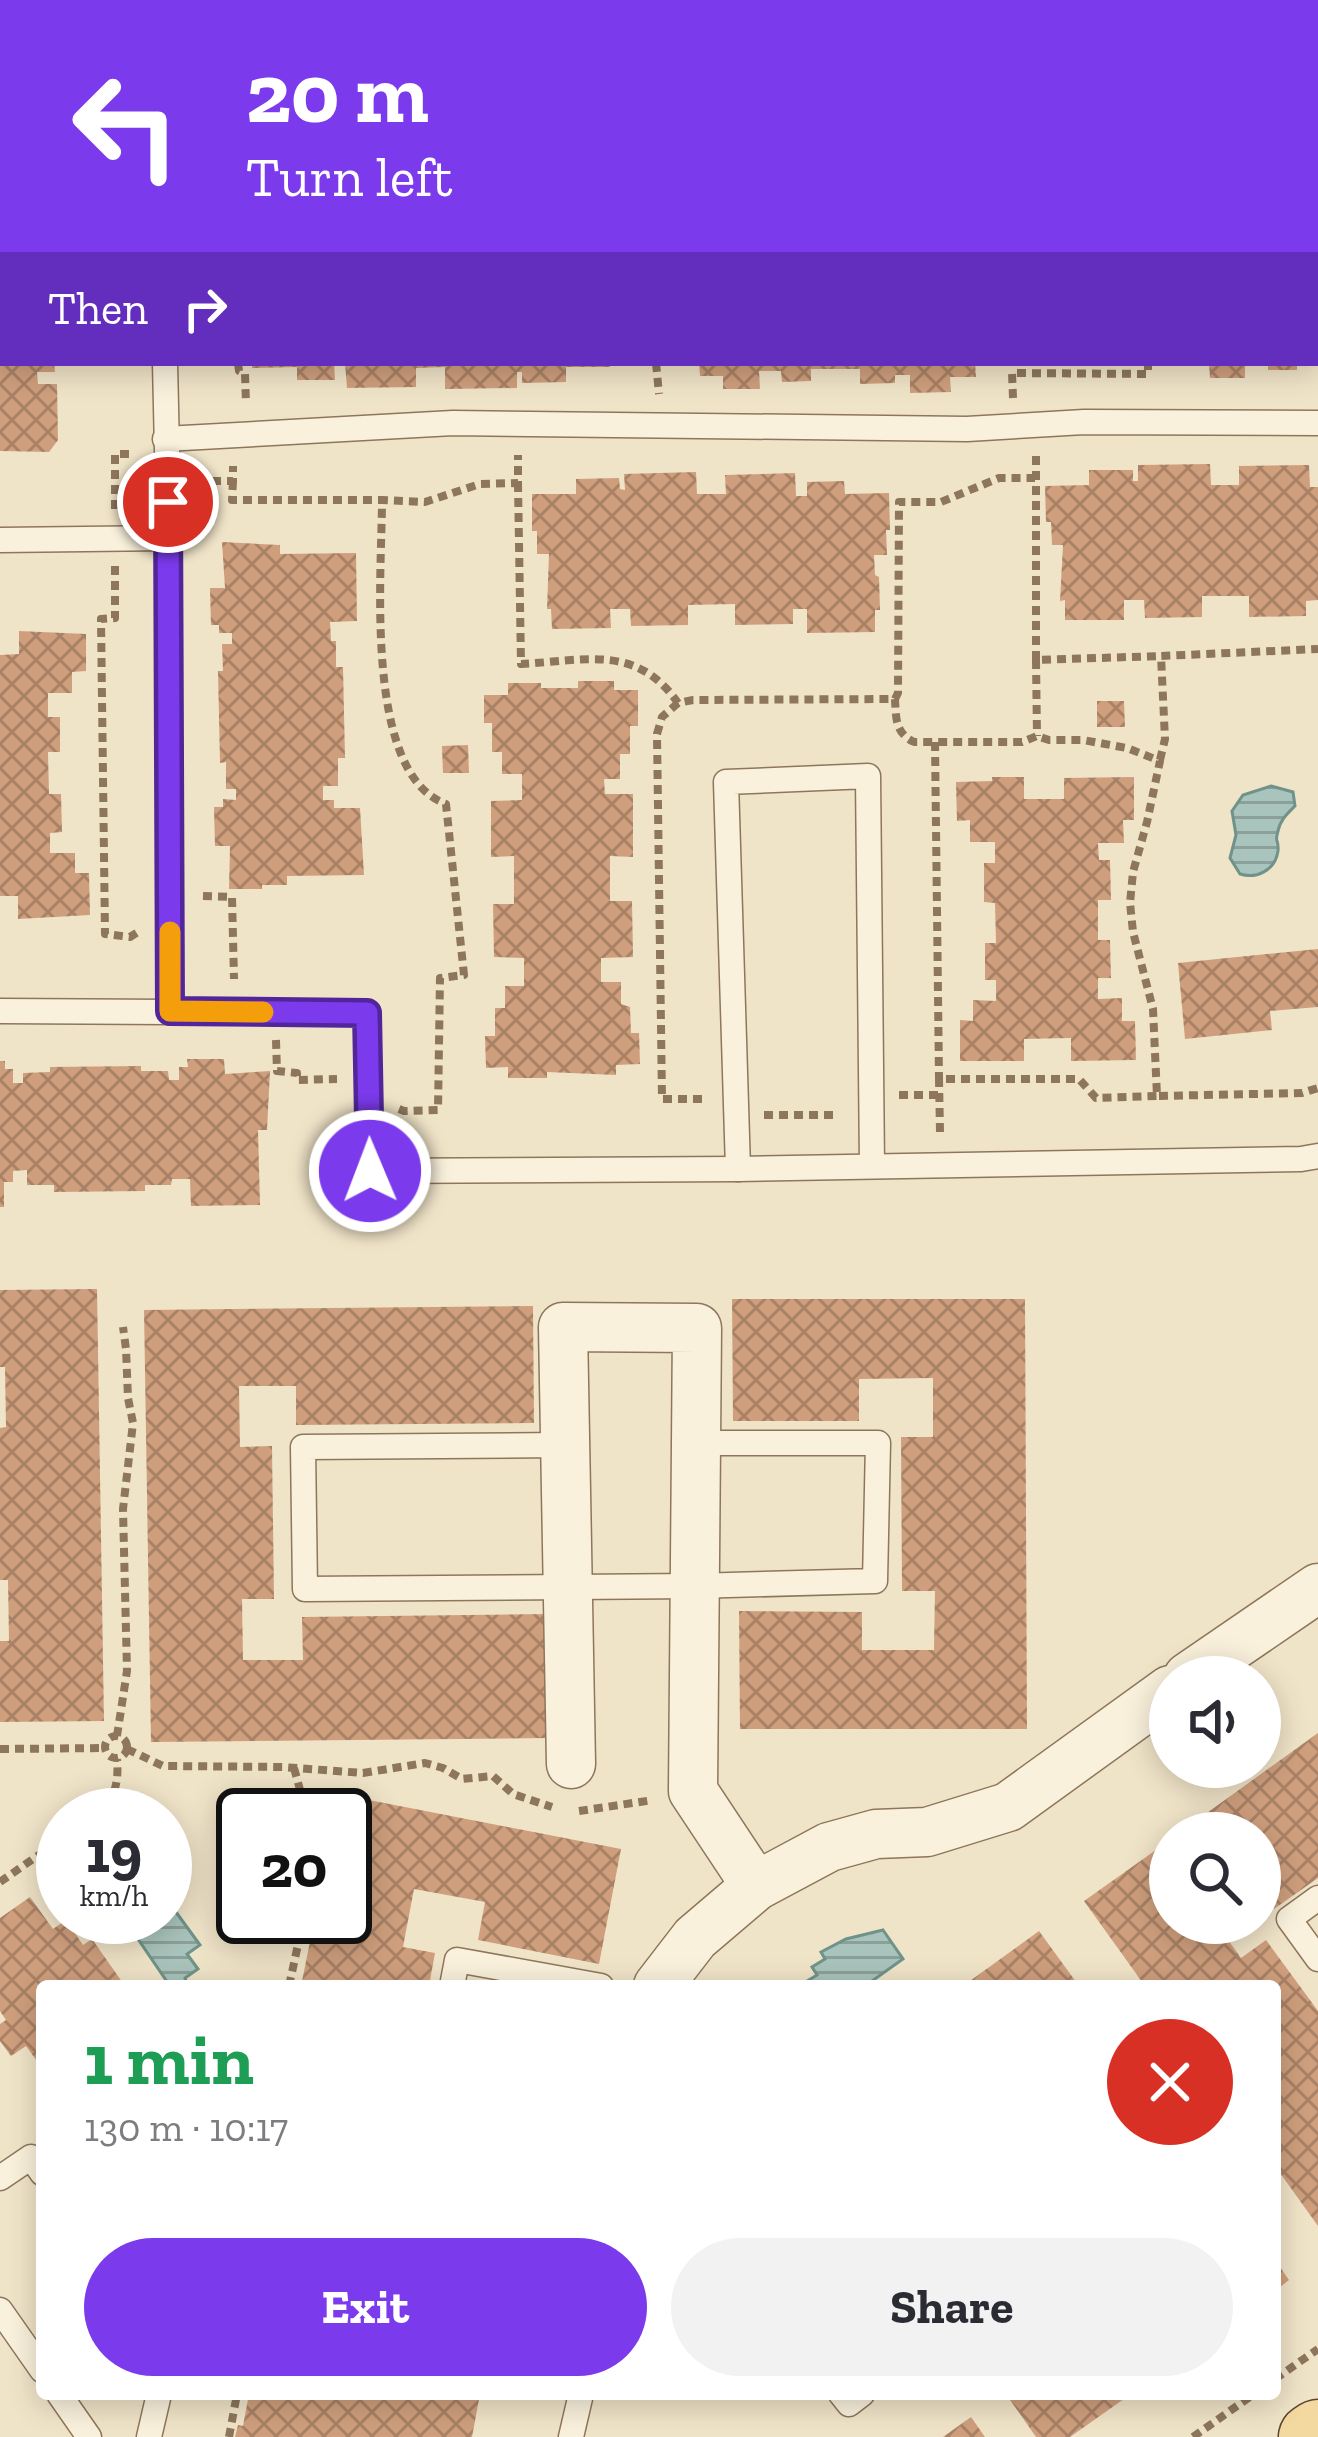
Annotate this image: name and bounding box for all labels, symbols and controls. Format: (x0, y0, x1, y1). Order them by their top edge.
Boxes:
text: 20 m (246, 43, 429, 144)
icon: left (48, 48, 204, 204)
text: Turn left (246, 145, 453, 210)
icon: right (172, 276, 238, 342)
text: Then (48, 282, 148, 336)
pin (117, 451, 219, 553)
icon: arrive (135, 469, 201, 535)
position arrow (307, 1108, 433, 1234)
map controls (1149, 1656, 1281, 1944)
button: sound (1149, 1656, 1281, 1788)
speed limit sign: 20 (216, 1788, 372, 1944)
button: search (1149, 1812, 1281, 1944)
text: 19 (86, 1815, 142, 1887)
text: km/h (80, 1878, 148, 1914)
text: 1 min (84, 2016, 254, 2102)
button: close (1107, 2019, 1233, 2145)
text: 130 m · 10:17 (84, 2104, 288, 2151)
button: Exit (84, 2238, 647, 2376)
button: Share (671, 2238, 1233, 2376)

